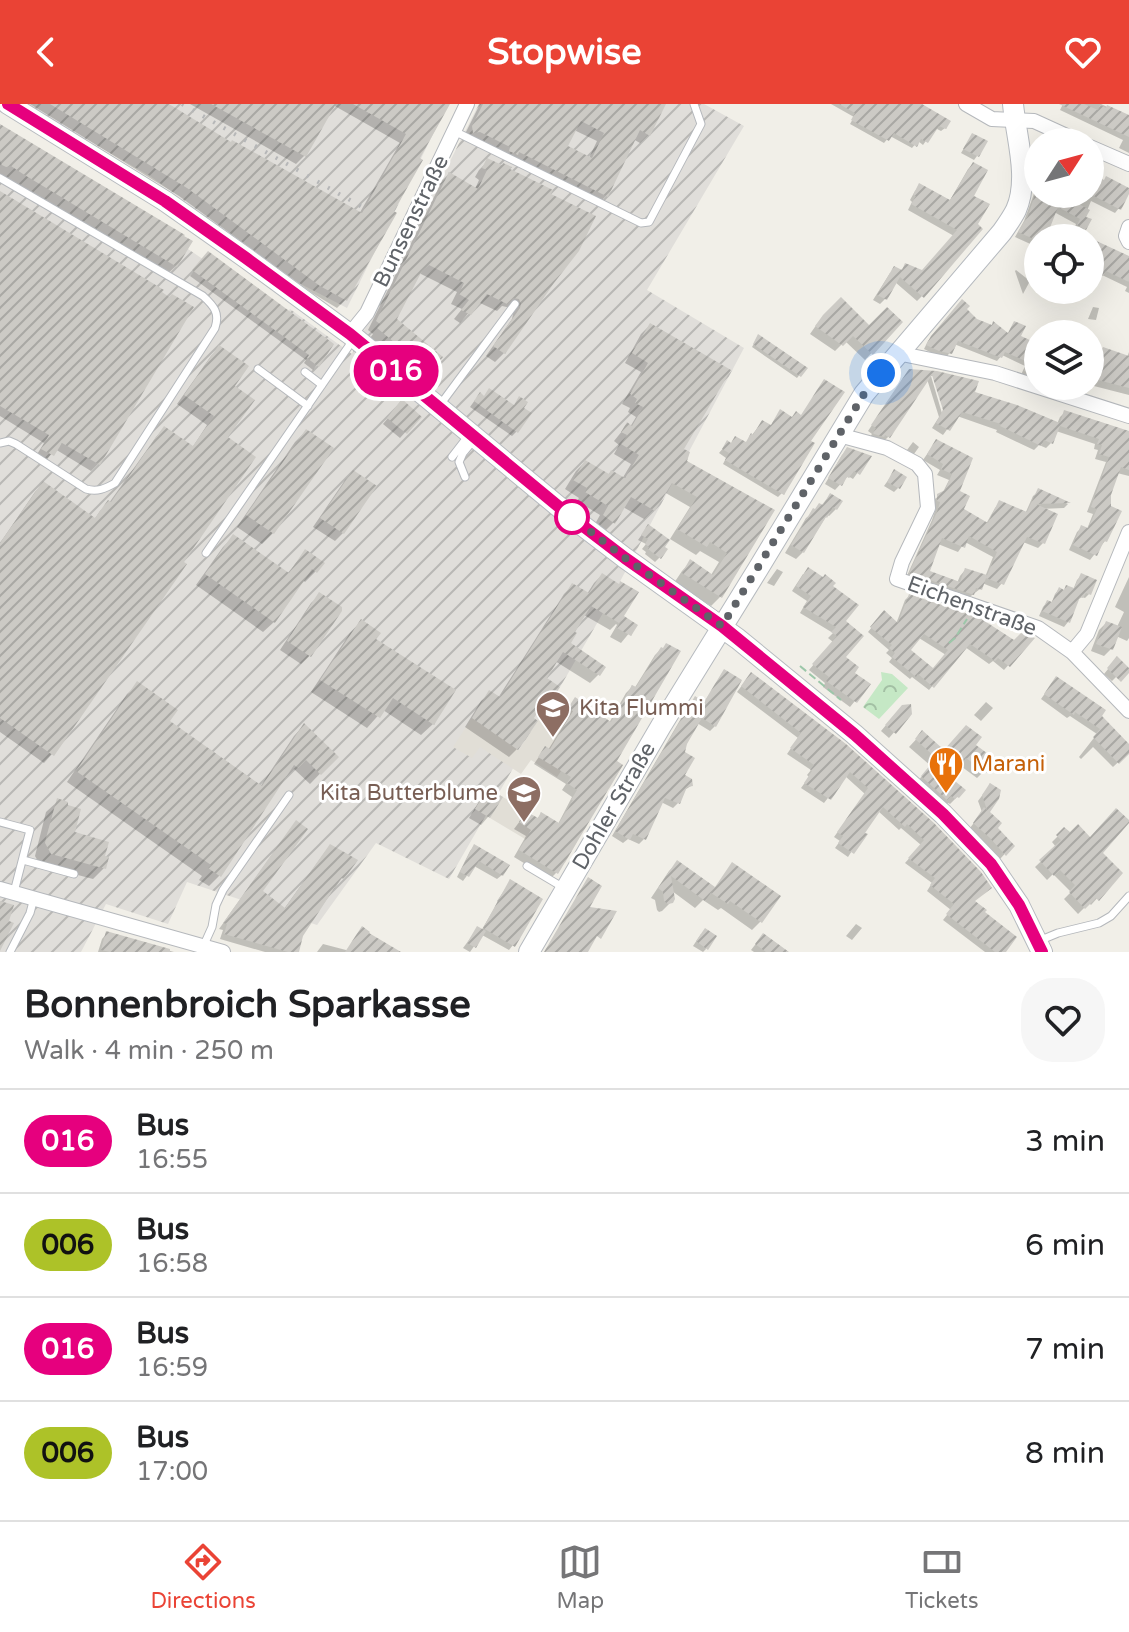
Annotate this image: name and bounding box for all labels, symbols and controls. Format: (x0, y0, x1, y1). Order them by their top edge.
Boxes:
icon: back (24, 30, 68, 74)
icon: heart (1061, 30, 1105, 74)
text: Stopwise (487, 31, 642, 74)
north arrow (1024, 128, 1104, 208)
map controls (1024, 128, 1104, 400)
street label: Bunsenstraße (368, 151, 454, 291)
button: locate (1024, 224, 1104, 304)
button: layers (1024, 320, 1104, 400)
line badge: 016 (350, 345, 442, 397)
your location (861, 353, 901, 393)
text: 016 (370, 354, 422, 388)
unlabelled marker (555, 500, 589, 534)
street label: Eichenstraße (904, 571, 1040, 641)
school or university icon: Kita Flummi (534, 689, 572, 739)
place label: Kita Flummi (579, 695, 704, 721)
street label: Dohler Straße (567, 738, 661, 874)
restaurant icon: Marani (927, 745, 965, 795)
place label: Marani (972, 751, 1045, 777)
school or university icon: Kita Butterblume (505, 774, 543, 824)
place label: Kita Butterblume (320, 780, 498, 806)
button: heart (1021, 978, 1105, 1062)
text: Bonnenbroich Sparkasse (24, 982, 471, 1028)
text: Walk · 4 min · 250 m (24, 1035, 274, 1066)
text: Bus (136, 1107, 189, 1144)
text: 3 min (1025, 1123, 1105, 1160)
text: 016 (42, 1124, 94, 1158)
text: 16:55 (136, 1144, 208, 1175)
text: Bus (136, 1211, 189, 1248)
text: 6 min (1025, 1227, 1105, 1264)
text: 006 (42, 1228, 94, 1262)
text: 16:58 (136, 1248, 208, 1279)
text: Bus (136, 1315, 189, 1352)
text: 7 min (1025, 1331, 1105, 1368)
text: 016 (42, 1332, 94, 1366)
text: 16:59 (136, 1352, 208, 1383)
text: Bus (136, 1419, 189, 1456)
text: 8 min (1025, 1435, 1105, 1472)
text: 006 (42, 1436, 94, 1470)
text: 17:00 (136, 1456, 208, 1487)
tab: Directions (150, 1540, 256, 1614)
tab: Map (557, 1540, 604, 1614)
tab: Tickets (905, 1540, 979, 1614)

